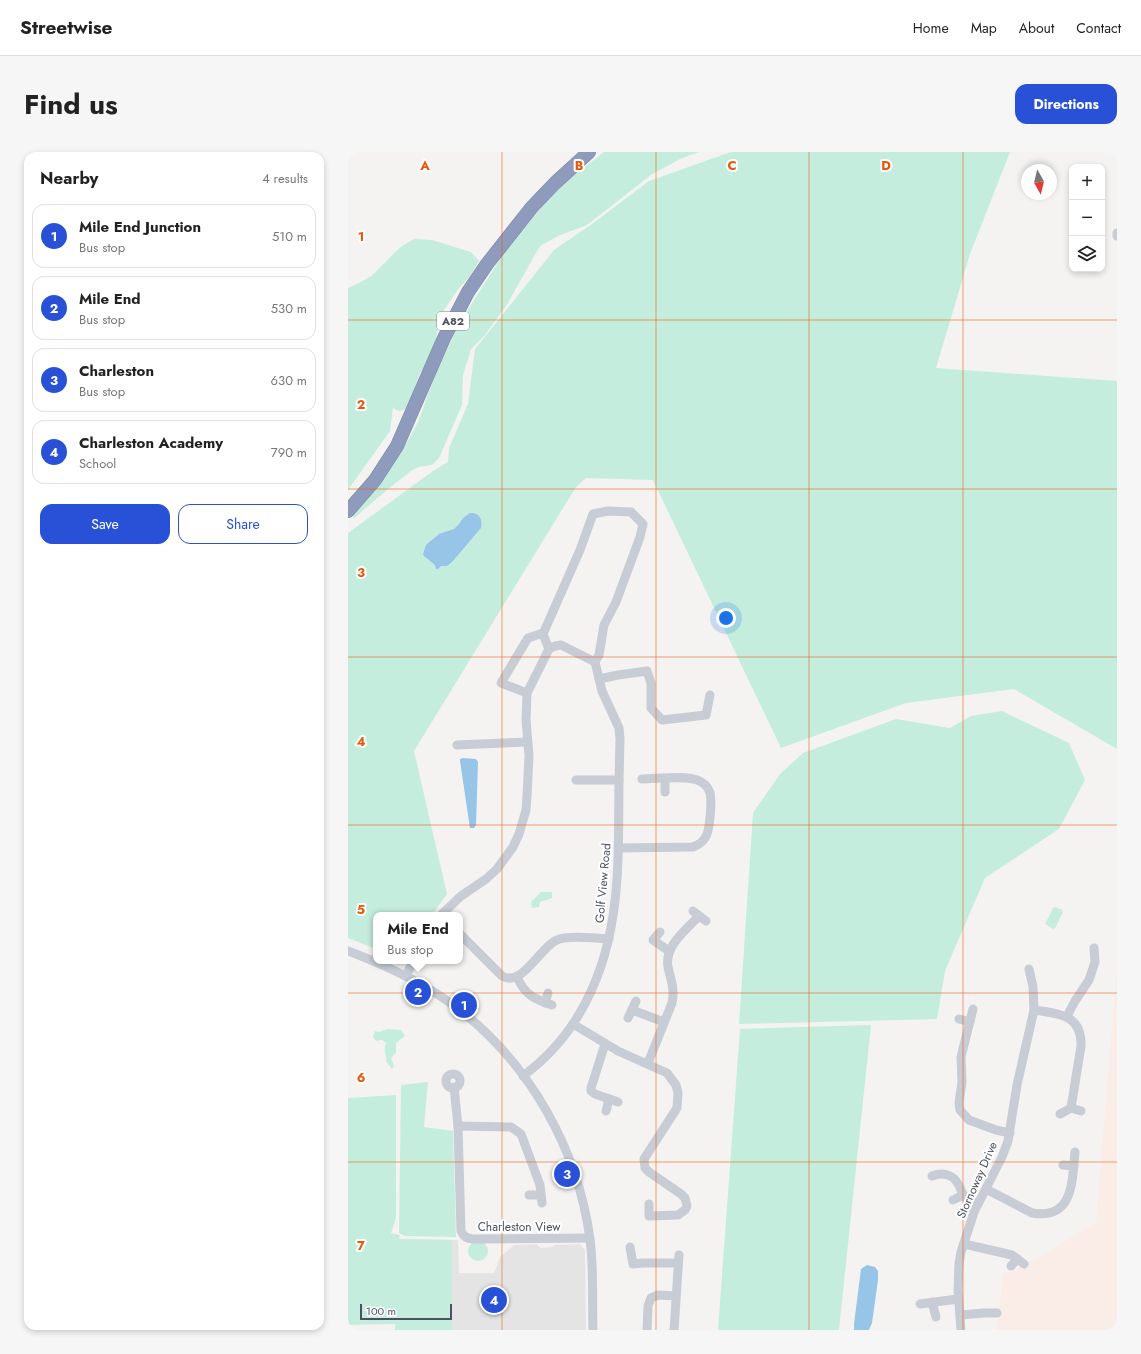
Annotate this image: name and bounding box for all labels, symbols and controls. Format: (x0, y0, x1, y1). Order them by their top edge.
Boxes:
text: Streetwise (20, 14, 113, 41)
text: Home (913, 18, 949, 38)
text: Map (971, 18, 997, 38)
text: About (1019, 18, 1054, 38)
text: Contact (1076, 18, 1121, 38)
text: Find us (24, 84, 118, 125)
button: Directions (1015, 84, 1117, 124)
text: A (419, 156, 430, 175)
text: B (575, 156, 584, 175)
text: C (727, 156, 737, 175)
text: D (881, 156, 891, 175)
north arrow (1021, 164, 1057, 200)
map controls (1069, 164, 1105, 272)
button: + (1069, 164, 1105, 200)
text: Nearby (40, 166, 98, 190)
text: 4 results (262, 169, 308, 188)
button: − (1069, 200, 1105, 236)
text: Mile End Junction (79, 216, 201, 238)
text: 1 (51, 227, 57, 246)
text: 510 m (272, 227, 307, 246)
text: 1 (358, 227, 364, 246)
button: layers (1069, 236, 1105, 272)
text: Bus stop (79, 238, 125, 257)
text: Mile End (79, 288, 141, 310)
text: 2 (50, 299, 58, 318)
text: 530 m (271, 299, 307, 318)
text: Bus stop (79, 310, 125, 329)
road number: A82 (437, 312, 469, 330)
text: Charleston (79, 360, 154, 382)
text: 3 (50, 371, 58, 390)
text: 630 m (271, 371, 307, 390)
text: Bus stop (79, 382, 125, 401)
text: 2 (357, 395, 365, 414)
text: Charleston Academy (79, 432, 223, 454)
text: 4 (49, 443, 59, 462)
text: 790 m (271, 443, 307, 462)
text: School (79, 454, 116, 473)
button: Save (40, 504, 170, 544)
button: Share (178, 504, 308, 544)
text: 3 (357, 563, 365, 582)
your location (716, 608, 736, 628)
text: 4 (356, 732, 366, 751)
street label: Golf View Road (591, 842, 615, 924)
text: 5 (357, 900, 365, 919)
popup (373, 912, 463, 964)
text: Mile End (387, 918, 449, 940)
text: Bus stop (387, 940, 433, 959)
pin: 2 (405, 977, 431, 1007)
pin: 1 (451, 990, 477, 1020)
text: 6 (357, 1068, 366, 1087)
street label: Stornoway Drive (952, 1139, 1002, 1221)
pin: 3 (554, 1159, 580, 1189)
street label: Charleston View (478, 1218, 561, 1236)
text: 7 (357, 1236, 365, 1255)
pin: 4 (481, 1285, 507, 1315)
scale bar (360, 1302, 452, 1321)
text: 100 m (366, 1303, 396, 1319)

